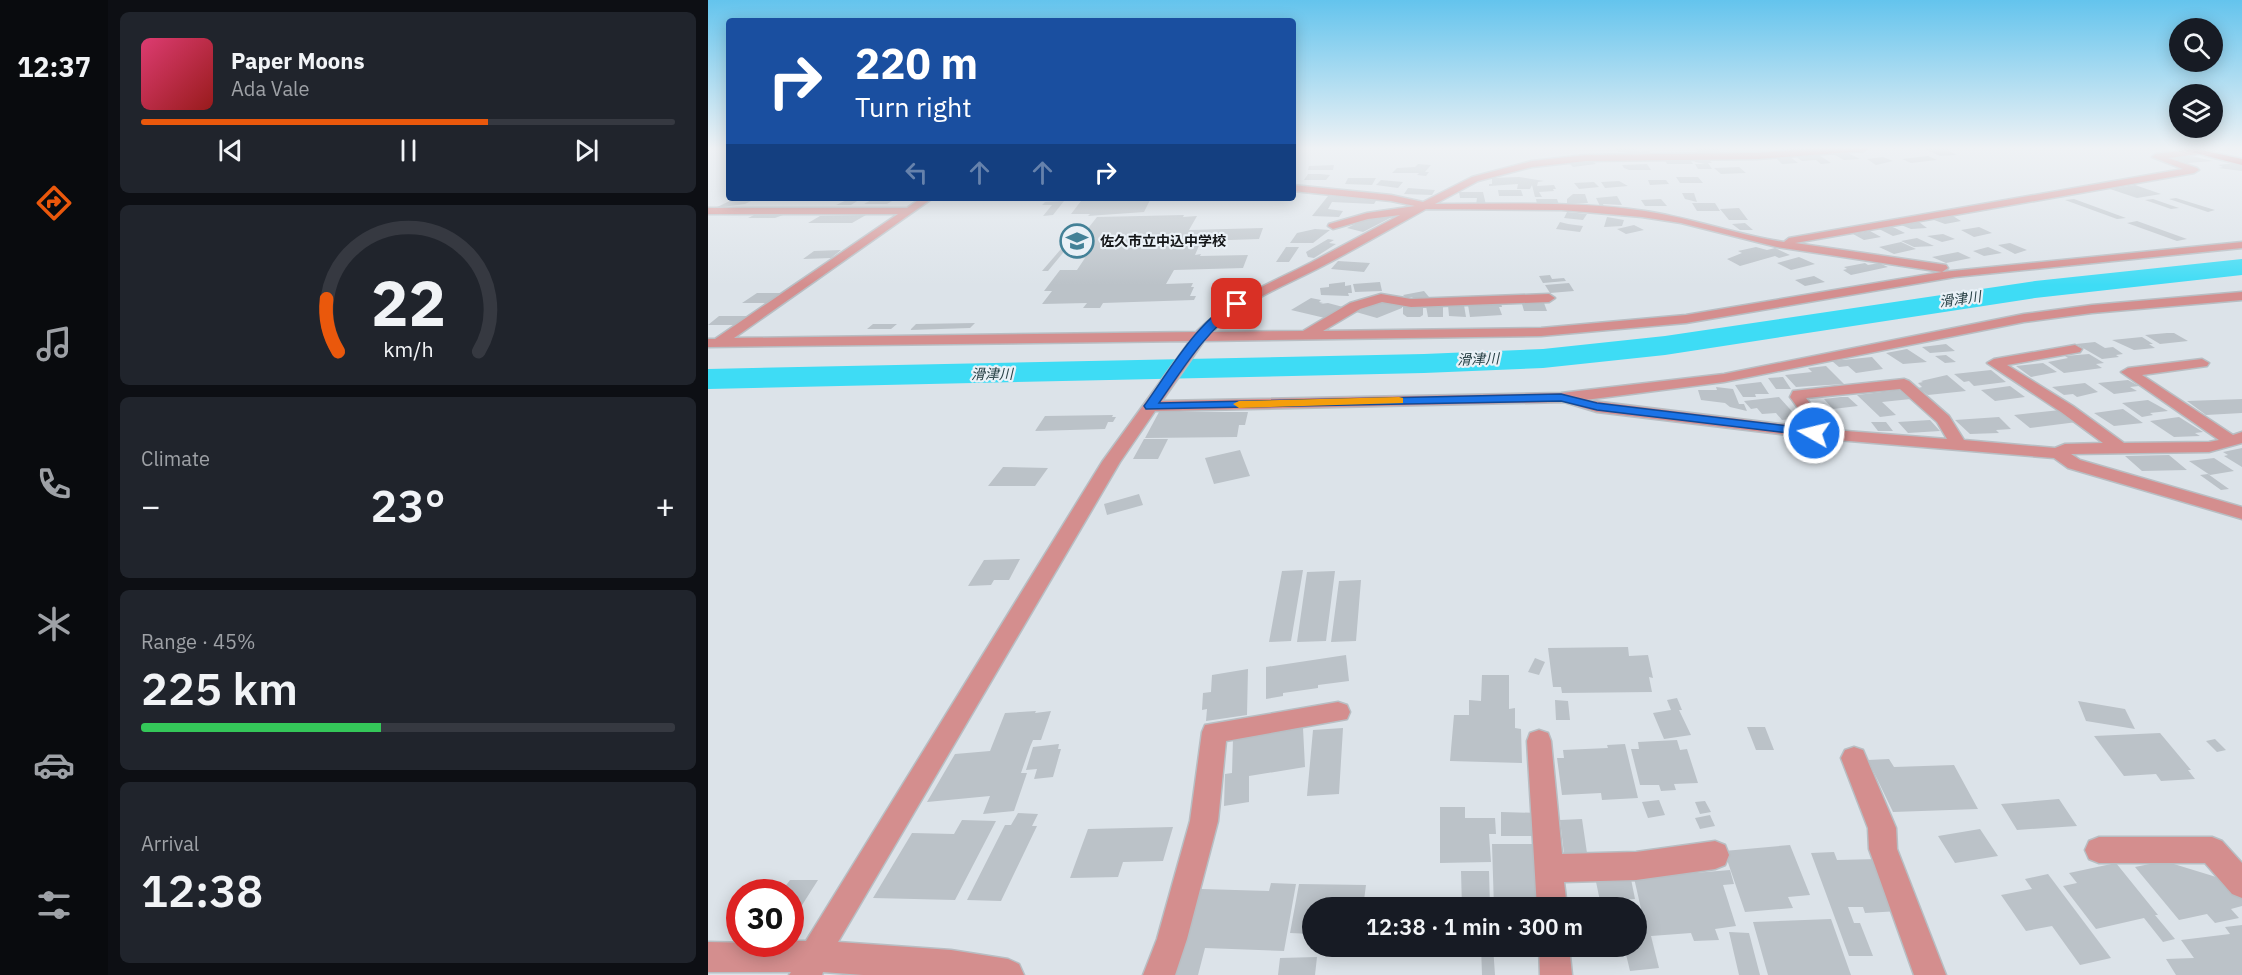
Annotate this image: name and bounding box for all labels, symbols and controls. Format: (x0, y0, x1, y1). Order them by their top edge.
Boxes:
map controls (2169, 18, 2223, 138)
button: search (2169, 18, 2223, 72)
text: 220 m (855, 36, 978, 91)
icon: right (756, 42, 834, 120)
text: Paper Moons (231, 46, 364, 75)
text: 12:37 (17, 49, 91, 84)
text: Ada Vale (231, 75, 310, 102)
button: layers (2169, 84, 2223, 138)
text: Turn right (855, 89, 972, 124)
icon: previous (214, 134, 247, 167)
icon: pause (392, 134, 425, 167)
icon: next (570, 134, 603, 167)
icon: left (900, 156, 933, 189)
icon: ahead (963, 156, 996, 189)
icon: ahead (1026, 156, 1059, 189)
icon: right (1089, 156, 1122, 189)
icon: directions (33, 182, 75, 224)
school or university icon: 佐久市立中込中学校 (1059, 223, 1095, 259)
place label: 佐久市立中込中学校 (1100, 232, 1226, 250)
text: 22 (371, 262, 445, 343)
pin (1211, 278, 1262, 329)
icon: arrive (1220, 287, 1253, 320)
water label: 滑津川 (1938, 287, 1984, 311)
icon: music (33, 323, 75, 365)
text: km/h (383, 335, 433, 363)
water label: 滑津川 (1457, 349, 1501, 369)
water label: 滑津川 (971, 365, 1015, 383)
position arrow (1782, 401, 1846, 465)
text: Climate (141, 445, 210, 472)
icon: phone (33, 463, 75, 505)
text: 23° (370, 476, 446, 534)
text: − (141, 484, 161, 527)
text: + (655, 484, 675, 527)
icon: climate (33, 603, 75, 645)
text: Range · 45% (141, 628, 256, 655)
text: 225 km (141, 659, 298, 717)
icon: car (33, 744, 75, 786)
text: Arrival (141, 830, 199, 857)
text: 12:38 (141, 861, 263, 919)
speed limit sign: 30 (726, 879, 804, 957)
icon: filters (33, 884, 75, 926)
text: 12:38 · 1 min · 300 m (1366, 912, 1583, 941)

